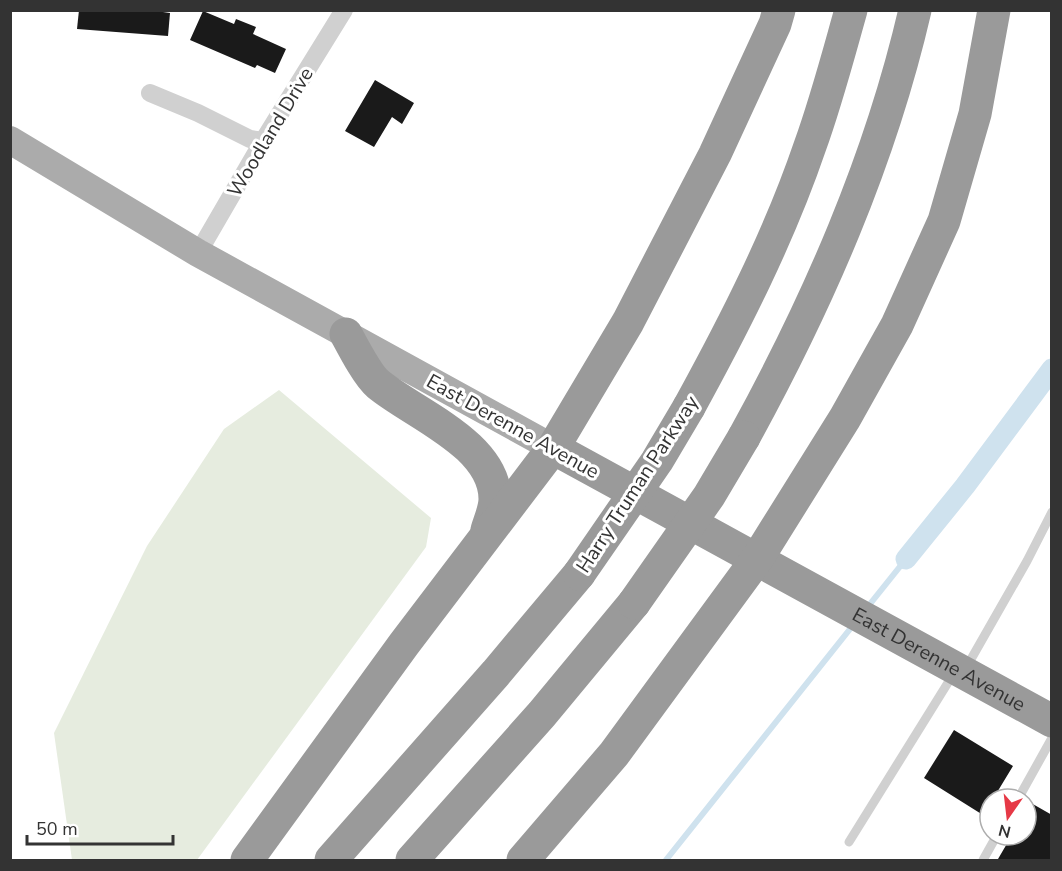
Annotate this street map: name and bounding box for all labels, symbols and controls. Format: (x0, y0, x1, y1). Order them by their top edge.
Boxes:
street label: Woodland Drive (221, 62, 320, 202)
street label: East Derenne Avenue (422, 368, 604, 485)
street label: Harry Truman Parkway (570, 390, 705, 578)
street label: East Derenne Avenue (847, 601, 1030, 718)
north arrow (978, 787, 1038, 847)
scale bar (27, 808, 172, 846)
text: 50 m (36, 817, 78, 841)
text: N (996, 818, 1013, 843)

